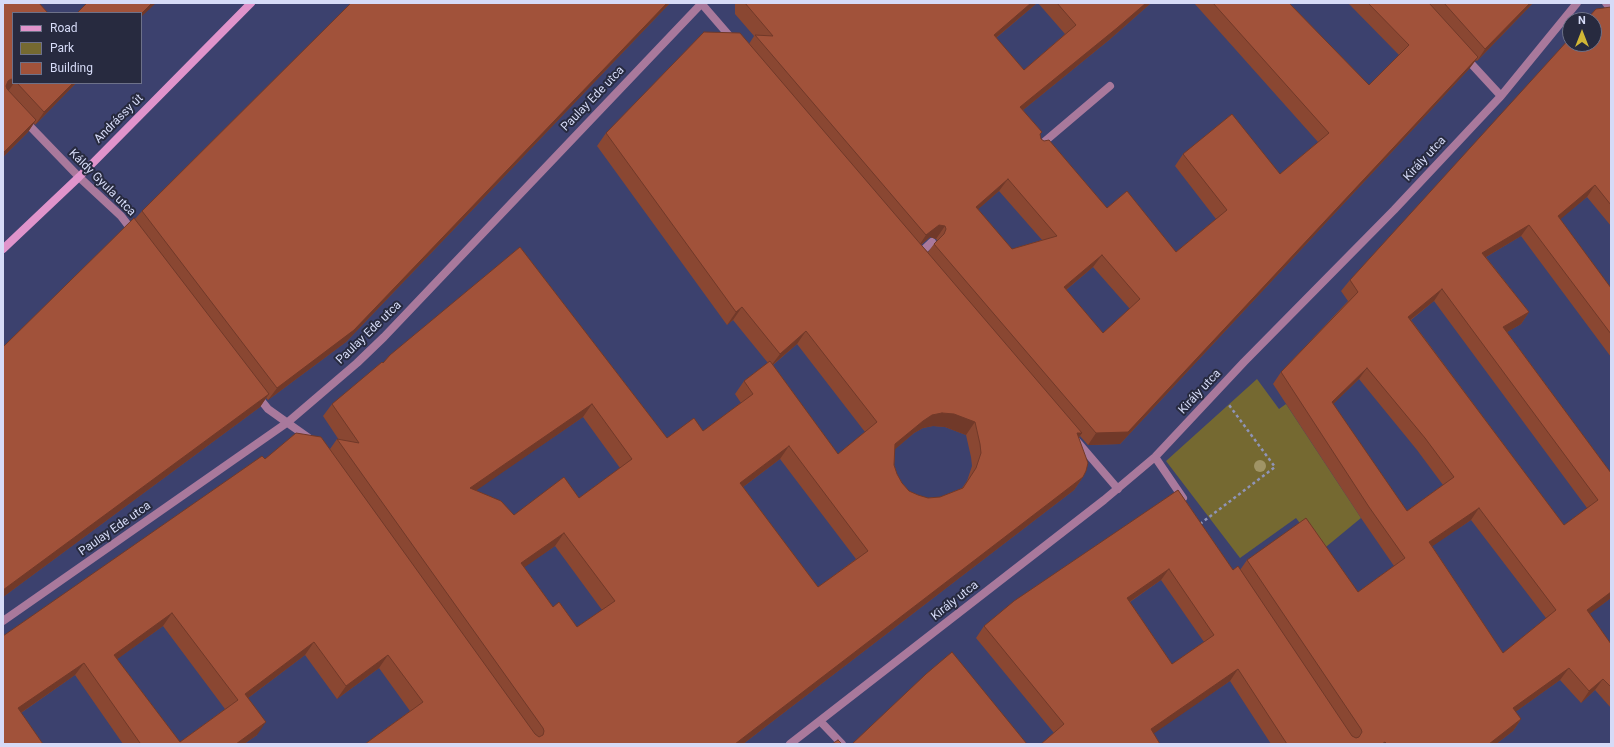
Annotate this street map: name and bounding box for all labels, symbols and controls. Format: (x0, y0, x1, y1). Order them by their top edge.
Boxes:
legend (12, 12, 142, 84)
north arrow (1562, 12, 1602, 52)
text: N (1578, 14, 1586, 27)
text: Road (50, 21, 78, 35)
text: Park (50, 41, 74, 55)
text: Building (50, 61, 93, 75)
street label: Paulay Ede utca (558, 63, 628, 135)
street label: Andrássy út (92, 92, 146, 146)
street label: Király utca (1401, 134, 1449, 184)
street label: Káldy Gyula utca (66, 147, 138, 219)
street label: Paulay Ede utca (333, 298, 405, 368)
street label: Király utca (1176, 367, 1224, 417)
street label: Paulay Ede utca (76, 499, 154, 559)
street label: Király utca (929, 578, 981, 624)

